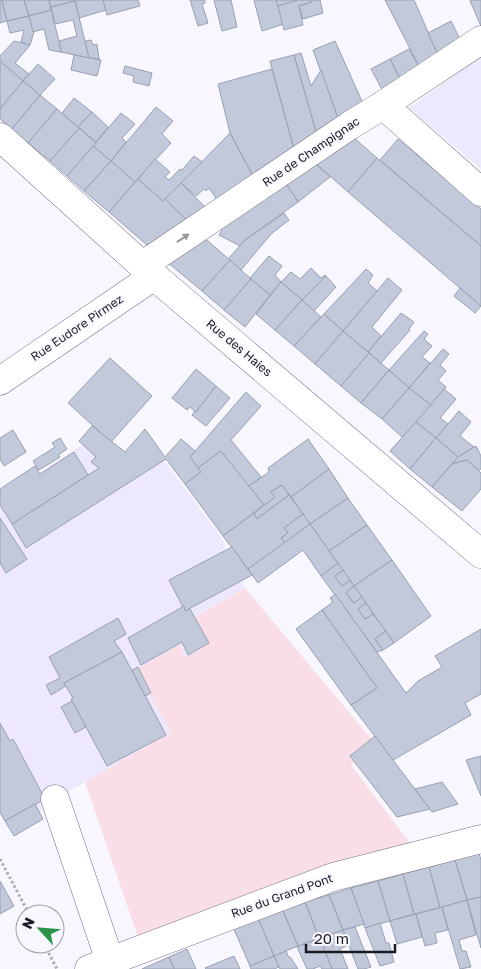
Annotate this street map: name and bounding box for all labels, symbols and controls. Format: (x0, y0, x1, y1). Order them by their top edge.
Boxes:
street label: Rue de Champignac (259, 113, 363, 190)
one-way arrow (176, 233, 190, 243)
street label: Rue Eudore Pirmez (28, 291, 126, 364)
street label: Rue des Haies (203, 316, 275, 379)
street label: Rue du Grand Pont (229, 870, 335, 921)
north arrow (15, 904, 65, 954)
text: N (18, 915, 38, 932)
scale bar (306, 922, 395, 954)
text: 20 m (314, 929, 349, 947)

